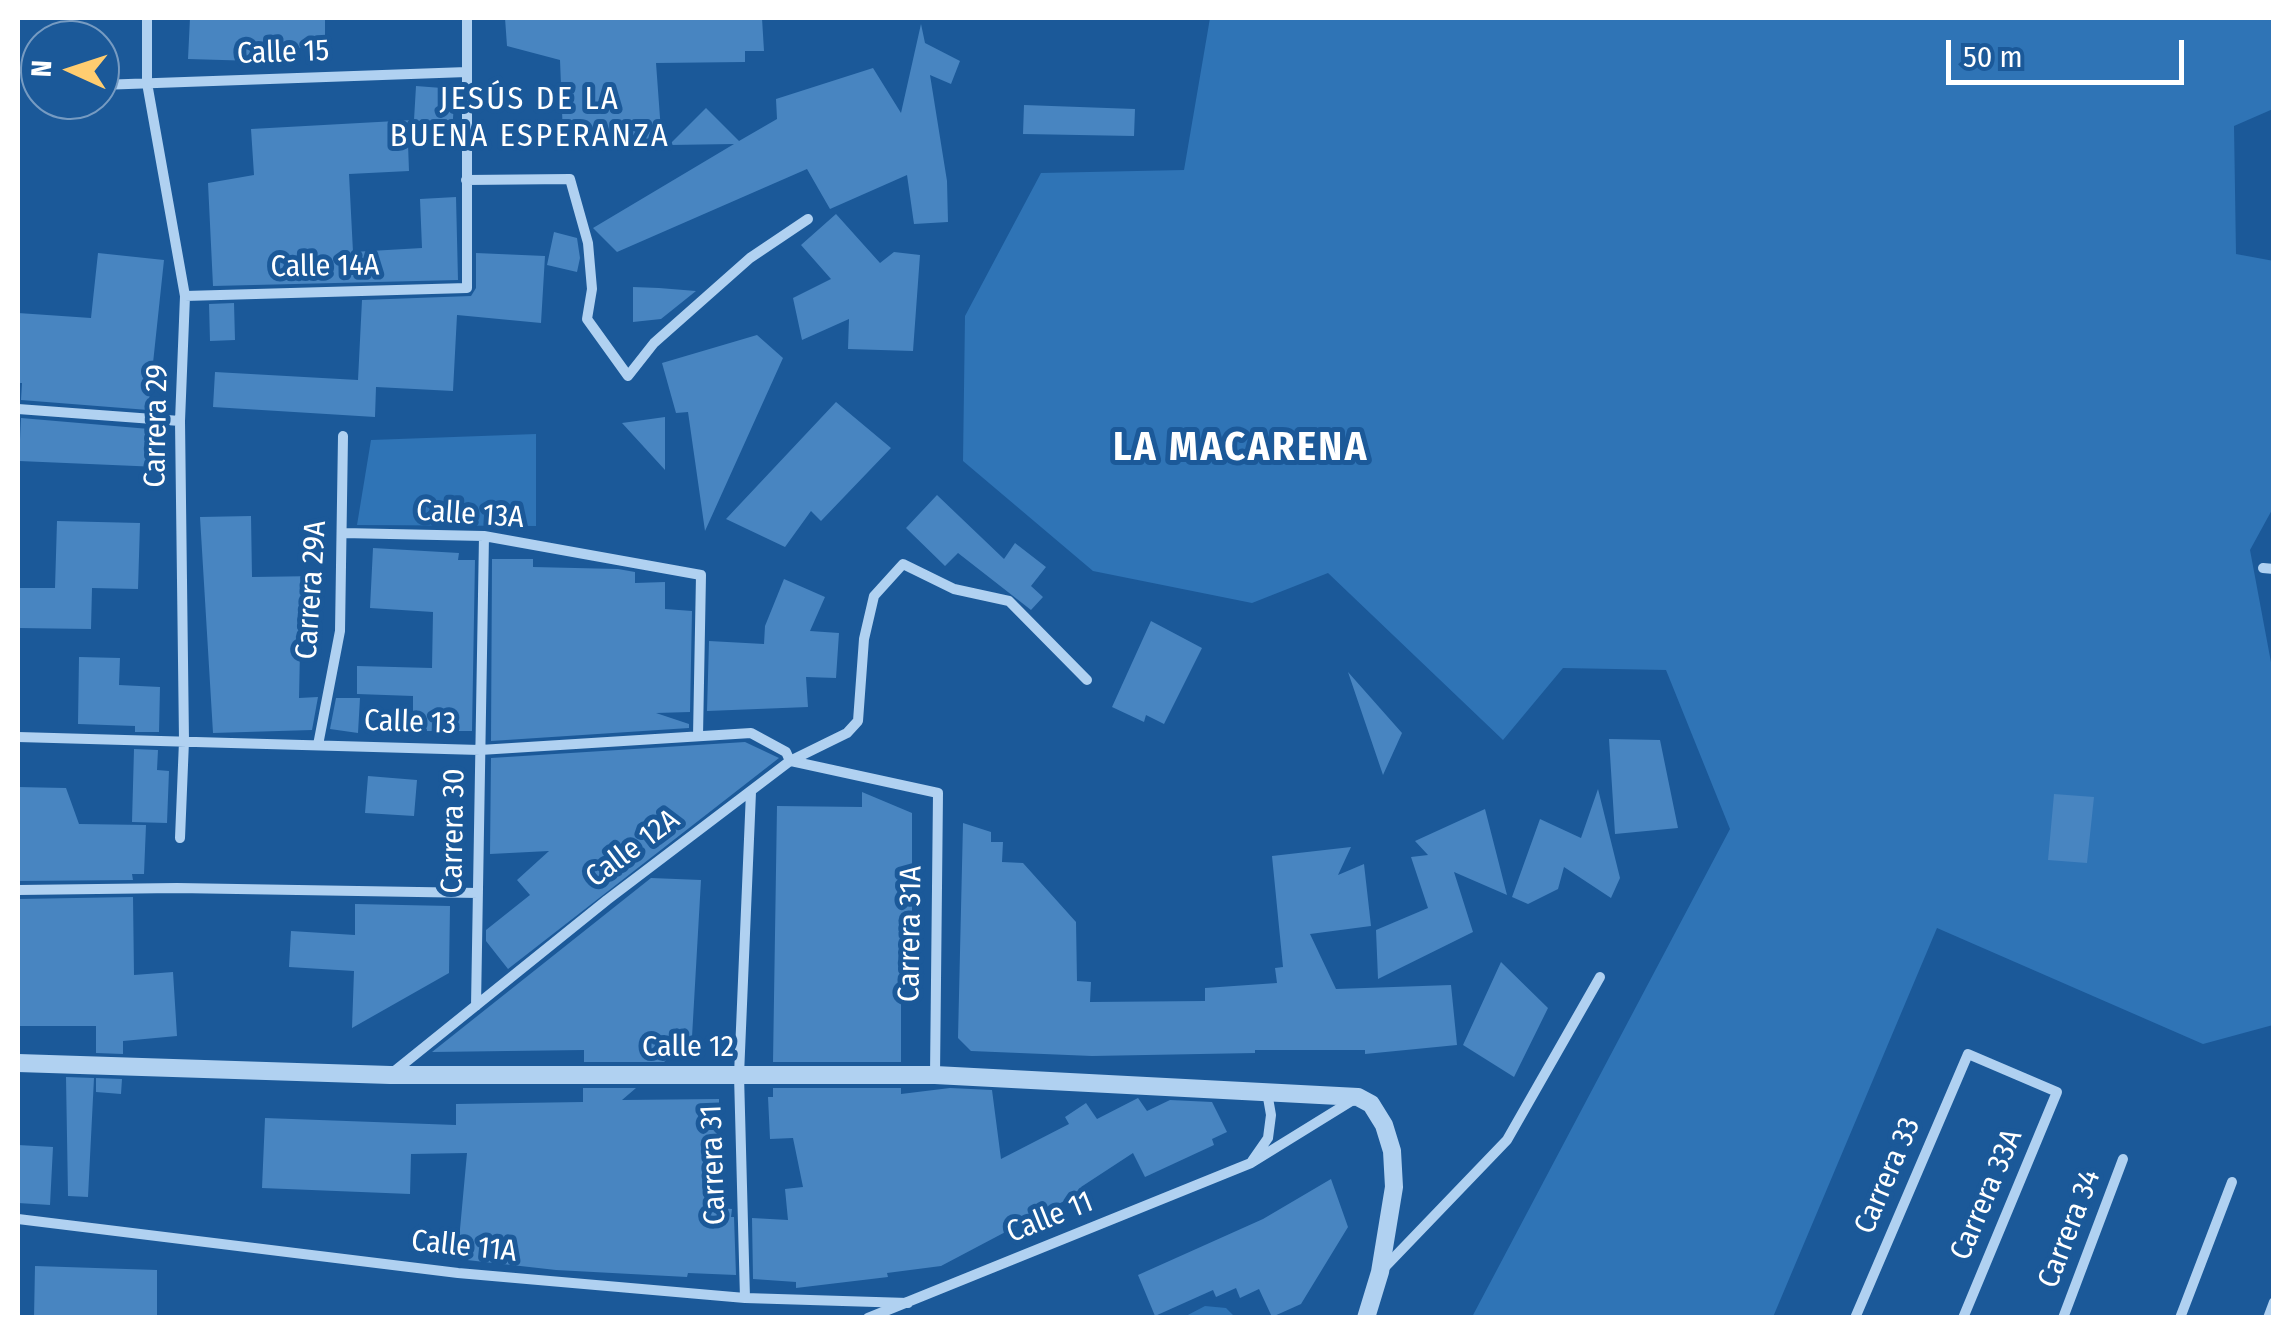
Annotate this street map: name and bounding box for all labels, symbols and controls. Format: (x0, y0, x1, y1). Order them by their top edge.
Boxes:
north arrow (20, 20, 120, 120)
scale bar (1951, 20, 2188, 82)
street label: Calle 15 (236, 33, 330, 73)
text: 50 m (1963, 39, 2023, 75)
text: N (25, 59, 58, 78)
district label: JESÚS DE LA BUENA ESPERANZA (390, 81, 670, 156)
street label: Calle 14A (270, 248, 380, 286)
street label: Carrera 29 (138, 364, 176, 488)
district label: LA MACARENA (1113, 425, 1369, 473)
street label: Calle 13A (415, 493, 525, 537)
street label: Carrera 29A (289, 519, 335, 661)
street label: Calle 13 (363, 703, 457, 743)
street label: Carrera 30 (435, 768, 473, 894)
street label: Calle 12A (579, 802, 687, 896)
street label: Carrera 31A (892, 866, 930, 1002)
street label: Calle 12 (642, 1030, 734, 1066)
street label: Carrera 31 (694, 1104, 734, 1226)
street label: Carrera 33 (1847, 1112, 1929, 1240)
street label: Carrera 33A (1943, 1124, 2031, 1266)
street label: Carrera 34 (2031, 1165, 2109, 1293)
street label: Calle 11 (1002, 1184, 1098, 1252)
street label: Calle 11A (410, 1224, 518, 1270)

